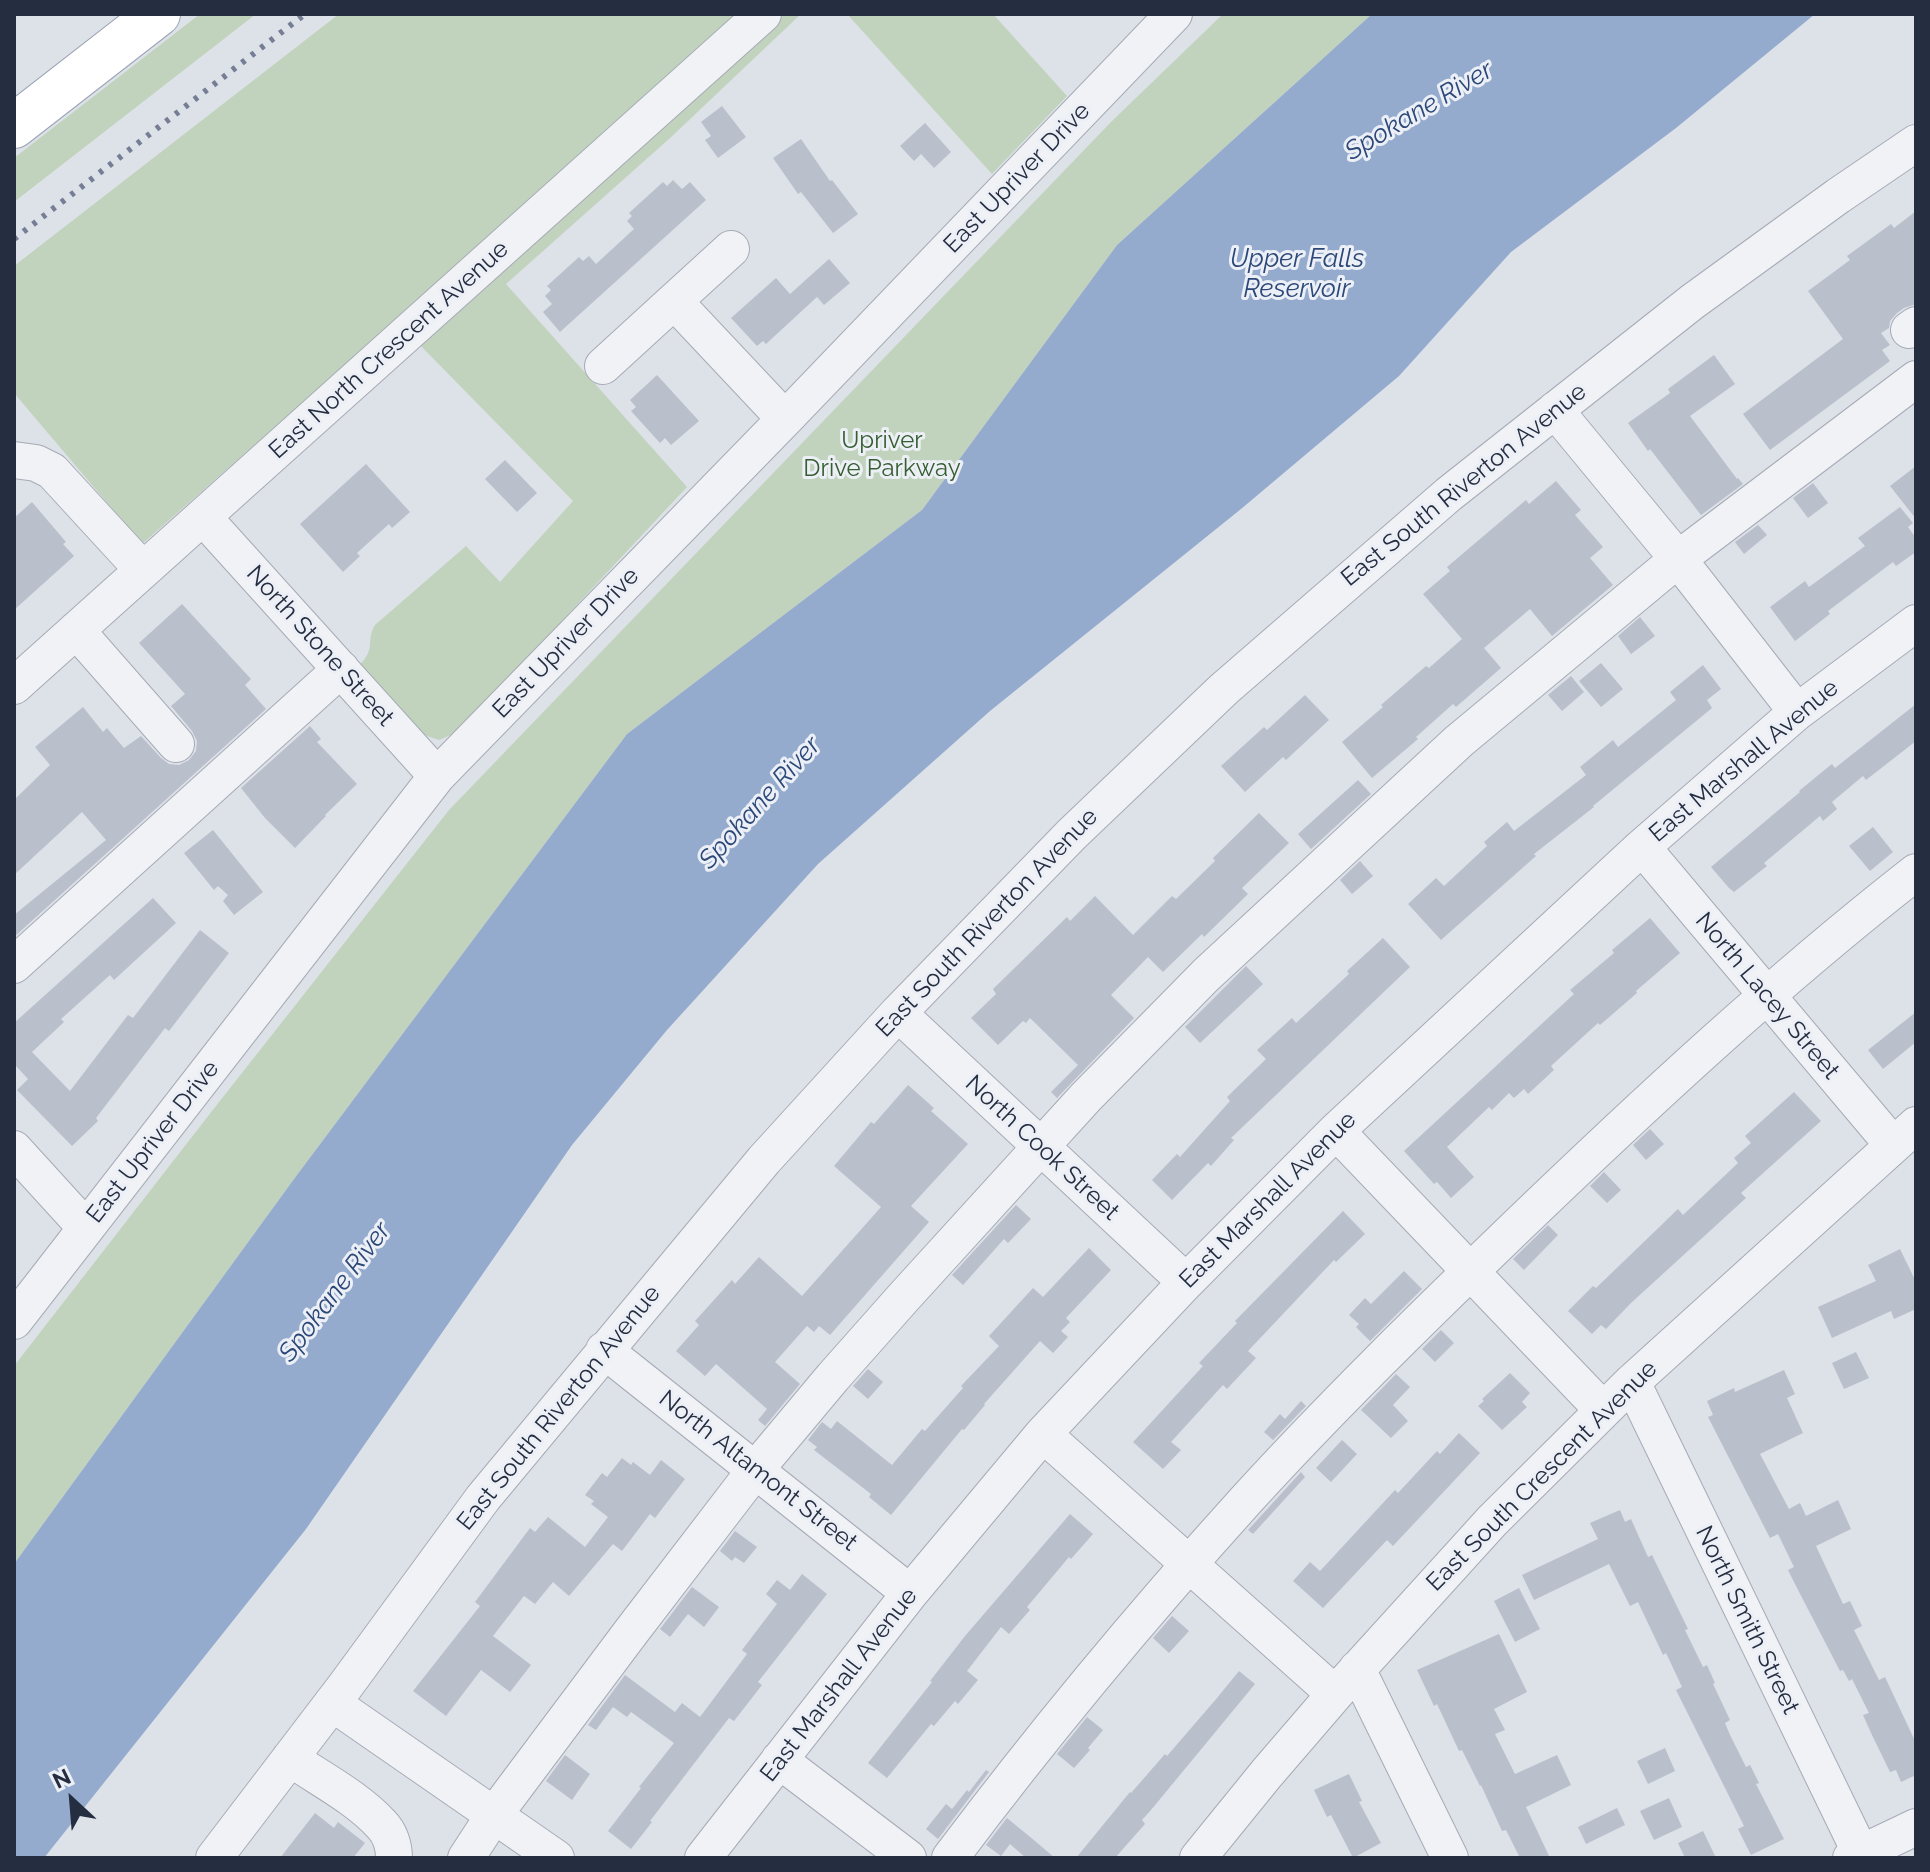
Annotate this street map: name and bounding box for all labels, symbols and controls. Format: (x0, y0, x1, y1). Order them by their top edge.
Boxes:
water label: Spokane River (1339, 55, 1499, 167)
street label: East Upriver Drive (938, 97, 1096, 259)
street label: East North Crescent Avenue (263, 235, 515, 465)
water label: Upper Falls Reservoir (1230, 243, 1364, 304)
street label: East South Riverton Avenue (1336, 377, 1592, 593)
park label: Upriver Drive Parkway (803, 427, 961, 483)
street label: North Stone Street (240, 560, 400, 732)
street label: East Upriver Drive (487, 562, 645, 724)
street label: East Marshall Avenue (1644, 674, 1844, 848)
water label: Spokane River (693, 731, 827, 875)
street label: East South Riverton Avenue (870, 803, 1104, 1043)
street label: North Lacey Street (1689, 907, 1845, 1085)
street label: East Upriver Drive (81, 1055, 225, 1229)
street label: North Cook Street (959, 1069, 1125, 1227)
street label: East Marshall Avenue (1174, 1106, 1362, 1294)
water label: Spokane River (272, 1216, 398, 1368)
street label: East South Riverton Avenue (451, 1280, 667, 1536)
street label: East South Crescent Avenue (1421, 1355, 1663, 1597)
street label: North Altamont Street (653, 1385, 863, 1557)
street label: North Smith Street (1689, 1521, 1805, 1719)
street label: East Marshall Avenue (754, 1582, 924, 1788)
north arrow (32, 1760, 112, 1840)
text: N (48, 1763, 75, 1794)

